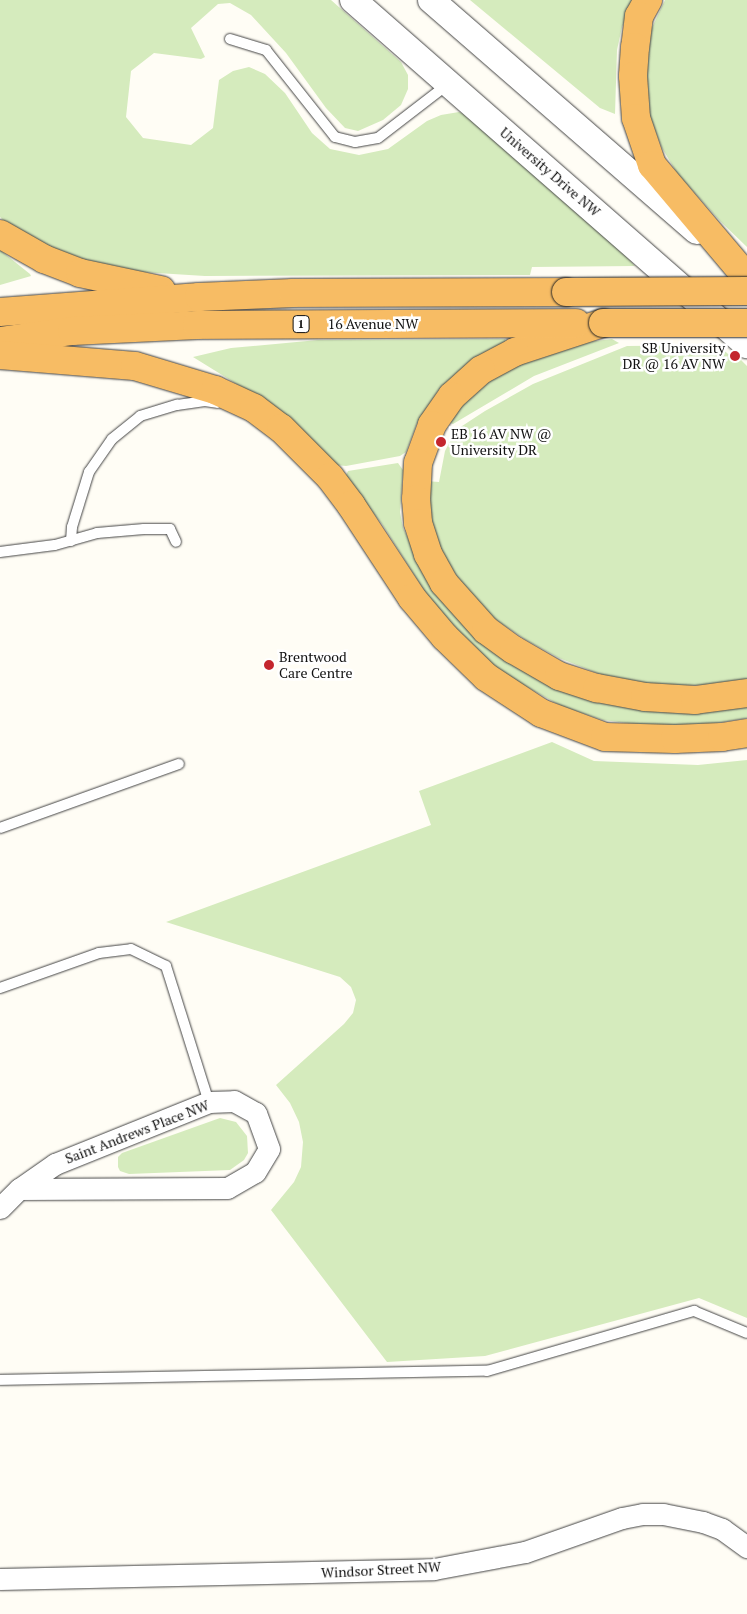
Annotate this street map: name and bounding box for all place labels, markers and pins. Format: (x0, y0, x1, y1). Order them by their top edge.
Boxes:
place label: SB University DR @ 16 AV NW (622, 340, 725, 372)
marker: SB University DR @ 16 AV NW (729, 350, 741, 362)
place label: EB 16 AV NW @ University DR (451, 426, 552, 458)
marker: EB 16 AV NW @ University DR (435, 436, 447, 448)
place label: Brentwood Care Centre (279, 649, 353, 682)
marker: Brentwood Care Centre (263, 659, 275, 671)

